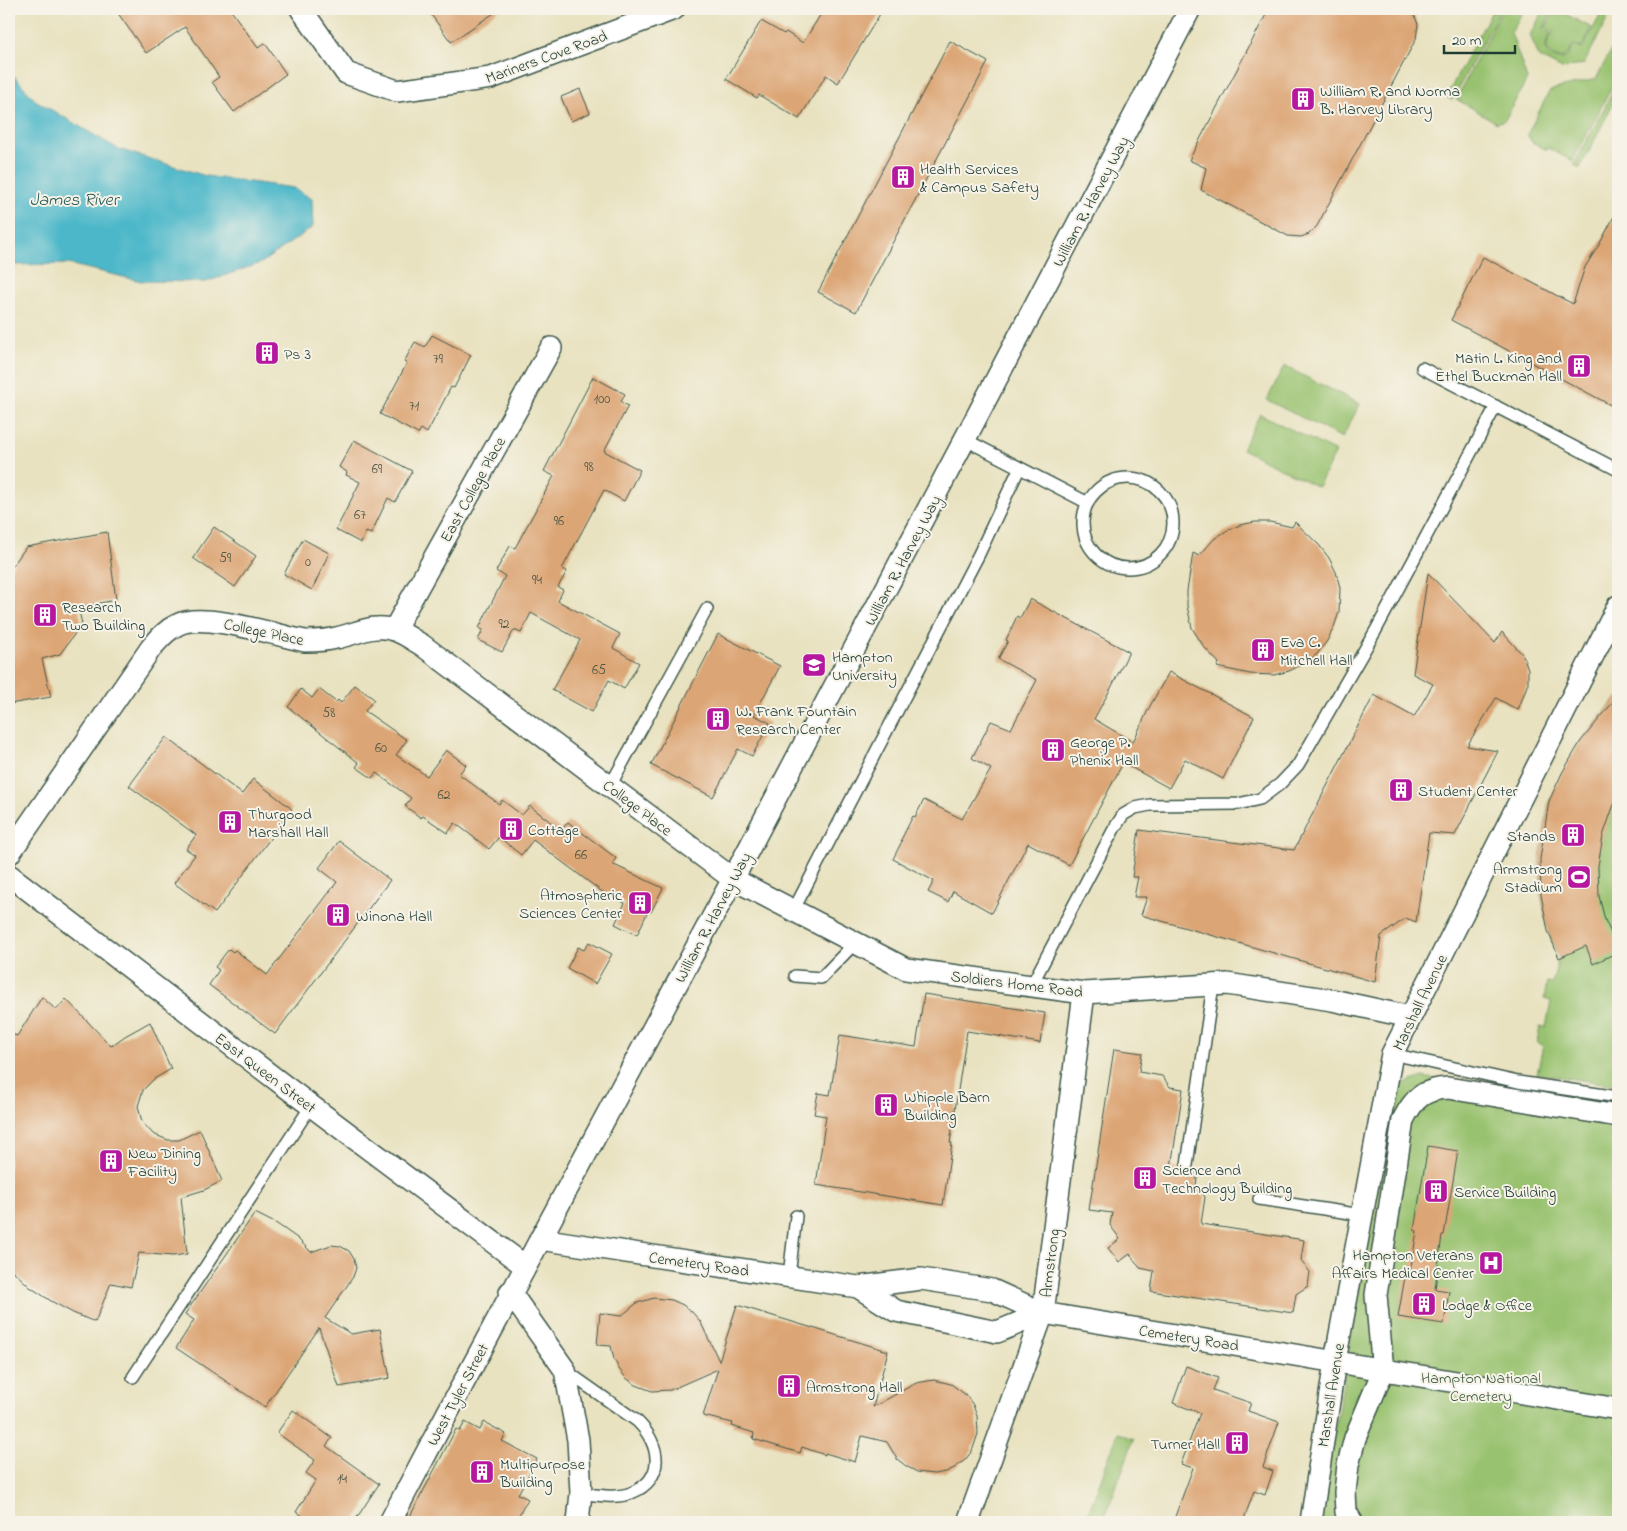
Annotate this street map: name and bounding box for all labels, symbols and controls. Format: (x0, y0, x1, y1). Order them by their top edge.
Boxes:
scale bar (1444, 22, 1516, 54)
street label: Mariners Cove Road (482, 25, 611, 91)
text: 20 m (1452, 30, 1482, 52)
place label: William R. and Norma B. Harvey Library (1319, 80, 1460, 122)
building icon: William R. and Norma B. Harvey Library (1290, 86, 1316, 112)
street label: William R. Harvey Way (1047, 132, 1136, 272)
place label: Health Services & Campus Safety (920, 158, 1039, 200)
building icon: Health Services & Campus Safety (890, 164, 916, 190)
water label: James River (30, 188, 121, 214)
building icon: Ps 3 (254, 340, 280, 366)
place label: Ps 3 (284, 343, 311, 367)
place label: Matin L. King and Ethel Buckman Hall (1435, 347, 1562, 389)
house number: 79 (433, 349, 444, 370)
building icon: Matin L. King and Ethel Buckman Hall (1566, 353, 1592, 379)
house number: 100 (594, 389, 610, 410)
house number: 71 (409, 396, 420, 417)
street label: East College Place (435, 432, 513, 547)
house number: 98 (584, 457, 594, 478)
house number: 69 (372, 459, 383, 480)
street label: William R. Harvey Way (859, 491, 948, 631)
house number: 67 (354, 505, 366, 526)
house number: 96 (554, 511, 564, 532)
house number: 59 (219, 548, 232, 569)
house number: 0 (305, 552, 311, 573)
house number: 94 (532, 570, 542, 591)
place label: Research Two Building (62, 596, 145, 638)
building icon: Research Two Building (32, 602, 58, 628)
street label: College Place (221, 613, 307, 653)
house number: 92 (498, 614, 510, 635)
place label: Eva C. Mitchell Hall (1280, 631, 1353, 673)
building icon: Eva C. Mitchell Hall (1250, 637, 1276, 663)
place label: Hampton University (832, 646, 897, 688)
school or university icon: Hampton University (801, 652, 827, 678)
house number: 65 (592, 660, 606, 681)
place label: W. Frank Fountain Research Center (736, 700, 856, 742)
house number: 58 (322, 703, 336, 724)
building icon: W. Frank Fountain Research Center (705, 706, 731, 732)
place label: George P. Phenix Hall (1070, 731, 1139, 773)
building icon: George P. Phenix Hall (1040, 737, 1066, 763)
house number: 60 (375, 738, 387, 759)
street label: College Place (597, 775, 677, 843)
building icon: Student Center (1388, 777, 1414, 803)
place label: Student Center (1418, 780, 1518, 804)
house number: 62 (437, 785, 451, 806)
place label: Thurgood Marshall Hall (248, 803, 329, 845)
building icon: Thurgood Marshall Hall (217, 809, 243, 835)
building icon: Cottage (498, 816, 524, 842)
place label: Cottage (528, 819, 580, 843)
building icon: Stands (1560, 822, 1586, 848)
place label: Stands (1507, 825, 1556, 849)
house number: 66 (575, 845, 587, 866)
street label: William R. Harvey Way (669, 848, 758, 988)
place label: Armstrong Stadium (1493, 858, 1562, 900)
sports icon: Armstrong Stadium (1566, 864, 1592, 890)
place label: Atmospheric Sciences Center (519, 884, 623, 926)
building icon: Atmospheric Sciences Center (627, 890, 653, 916)
building icon: Winona Hall (325, 902, 351, 928)
place label: Winona Hall (356, 905, 432, 929)
street label: Marshall Avenue (1387, 950, 1455, 1055)
street label: Soldiers Home Road (949, 965, 1084, 1005)
street label: East Queen Street (209, 1027, 321, 1120)
place label: Whipple Barn Building (903, 1086, 990, 1128)
building icon: Whipple Barn Building (873, 1092, 899, 1118)
place label: New Dining Facility (127, 1142, 201, 1184)
building icon: New Dining Facility (98, 1148, 124, 1174)
place label: Science and Technology Building (1162, 1159, 1292, 1201)
building icon: Science and Technology Building (1132, 1165, 1158, 1191)
building icon: Service Building (1423, 1178, 1449, 1204)
place label: Service Building (1454, 1181, 1556, 1205)
street label: Armstrong (1035, 1227, 1067, 1299)
place label: Hampton Veterans Affairs Medical Center (1332, 1244, 1474, 1286)
street label: Cemetery Road (647, 1246, 750, 1284)
hospital icon: Hampton Veterans Affairs Medical Center (1478, 1250, 1504, 1276)
building icon: Lodge & Office (1411, 1291, 1437, 1317)
place label: Lodge & Office (1442, 1294, 1533, 1318)
street label: Cemetery Road (1137, 1319, 1240, 1359)
street label: West Tyler Street (422, 1339, 496, 1450)
street label: Marshall Avenue (1312, 1341, 1352, 1449)
park label: Hampton National Cemetery (1421, 1367, 1541, 1409)
building icon: Armstrong Hall (776, 1373, 802, 1399)
place label: Armstrong Hall (806, 1376, 903, 1400)
building icon: Turner Hall (1224, 1430, 1250, 1456)
place label: Turner Hall (1150, 1433, 1220, 1457)
place label: Multipurpose Building (499, 1453, 586, 1495)
building icon: Multipurpose Building (469, 1459, 495, 1485)
house number: 14 (337, 1469, 347, 1490)

